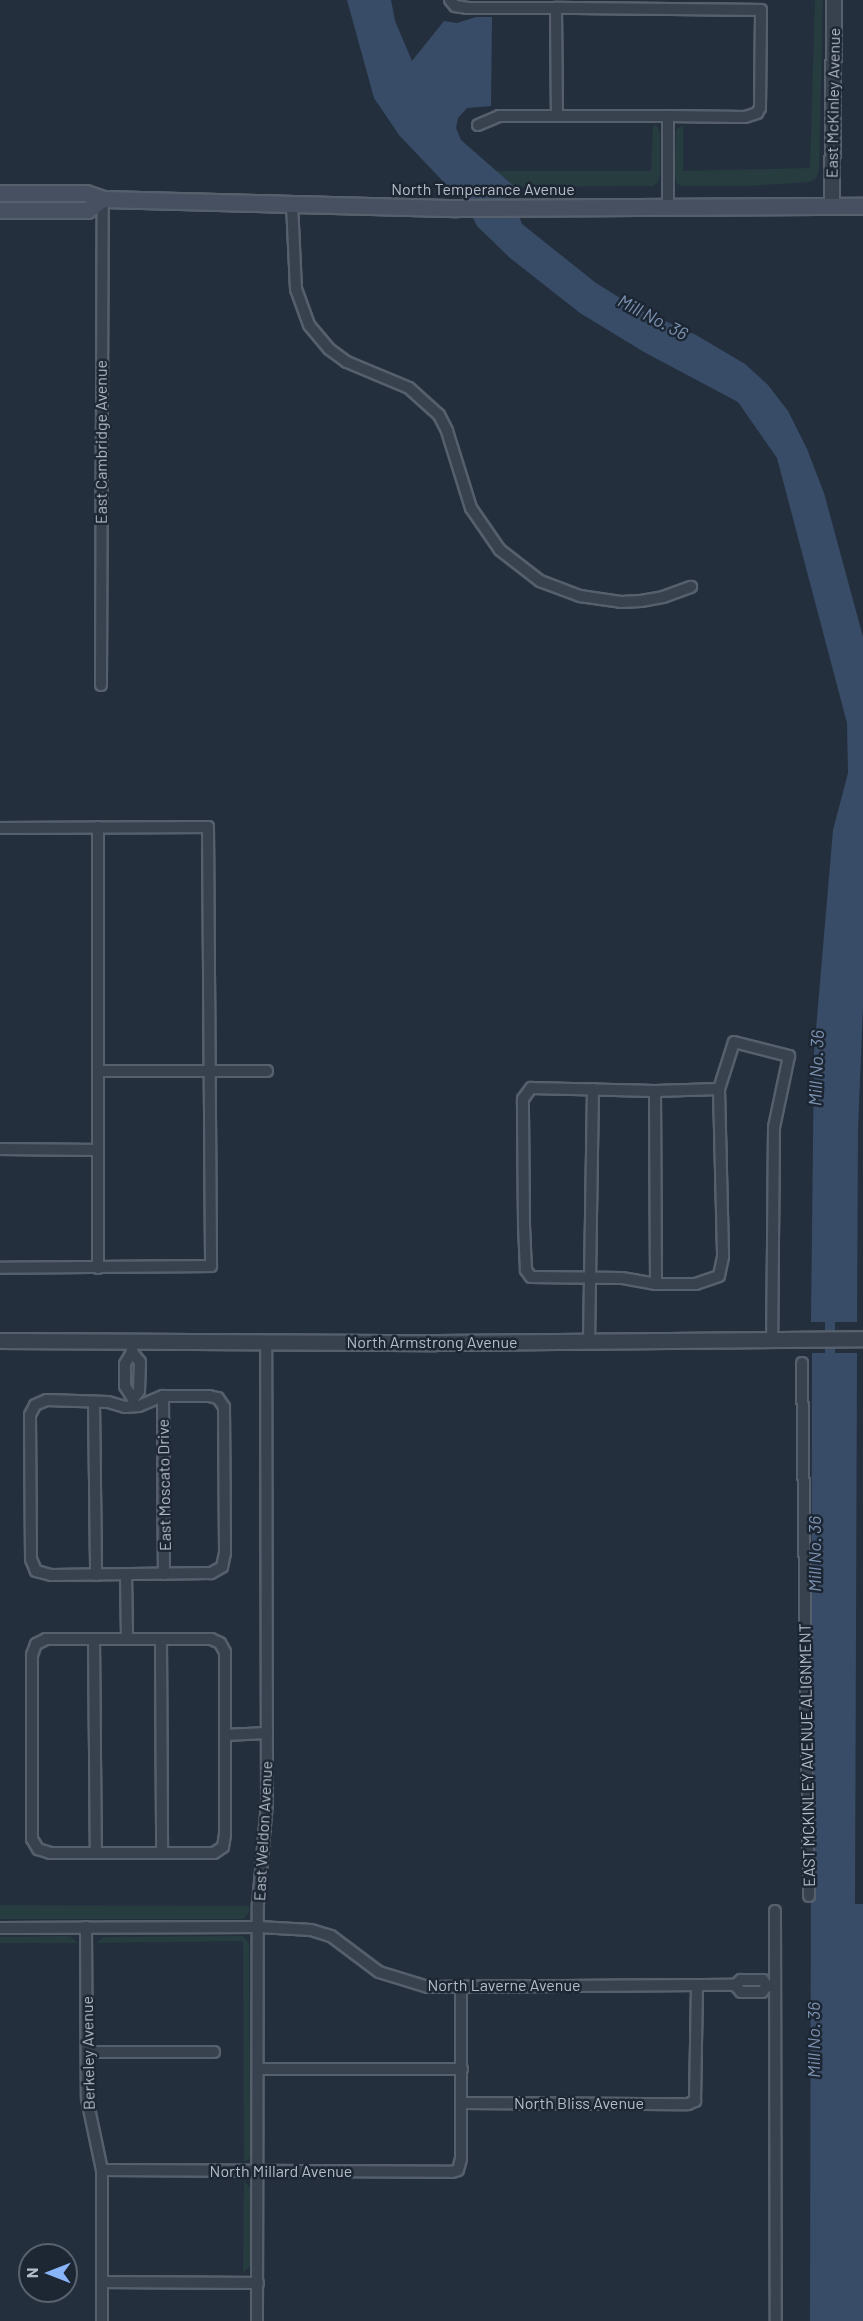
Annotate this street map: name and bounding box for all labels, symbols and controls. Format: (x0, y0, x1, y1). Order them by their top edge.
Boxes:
street label: East McKinley Avenue (822, 28, 844, 178)
street label: North Temperance Avenue (391, 179, 575, 199)
water label: Mill No. 36 (614, 290, 692, 344)
street label: East Cambridge Avenue (91, 360, 111, 524)
water label: Mill No. 36 (804, 1030, 828, 1106)
street label: North Armstrong Avenue (346, 1332, 518, 1352)
street label: East Moscato Drive (153, 1419, 175, 1551)
water label: Mill No. 36 (803, 1516, 825, 1592)
street label: EAST MCKINLEY AVENUE ALIGNMENT (795, 1623, 819, 1887)
street label: East Weldon Avenue (250, 1761, 276, 1901)
street label: North Laverne Avenue (427, 1975, 581, 1995)
street label: Berkeley Avenue (77, 1996, 99, 2110)
water label: Mill No. 36 (802, 2002, 824, 2078)
street label: North Bliss Avenue (514, 2093, 644, 2113)
street label: North Millard Avenue (210, 2161, 352, 2181)
north arrow (18, 2243, 78, 2303)
text: N (22, 2268, 41, 2278)

